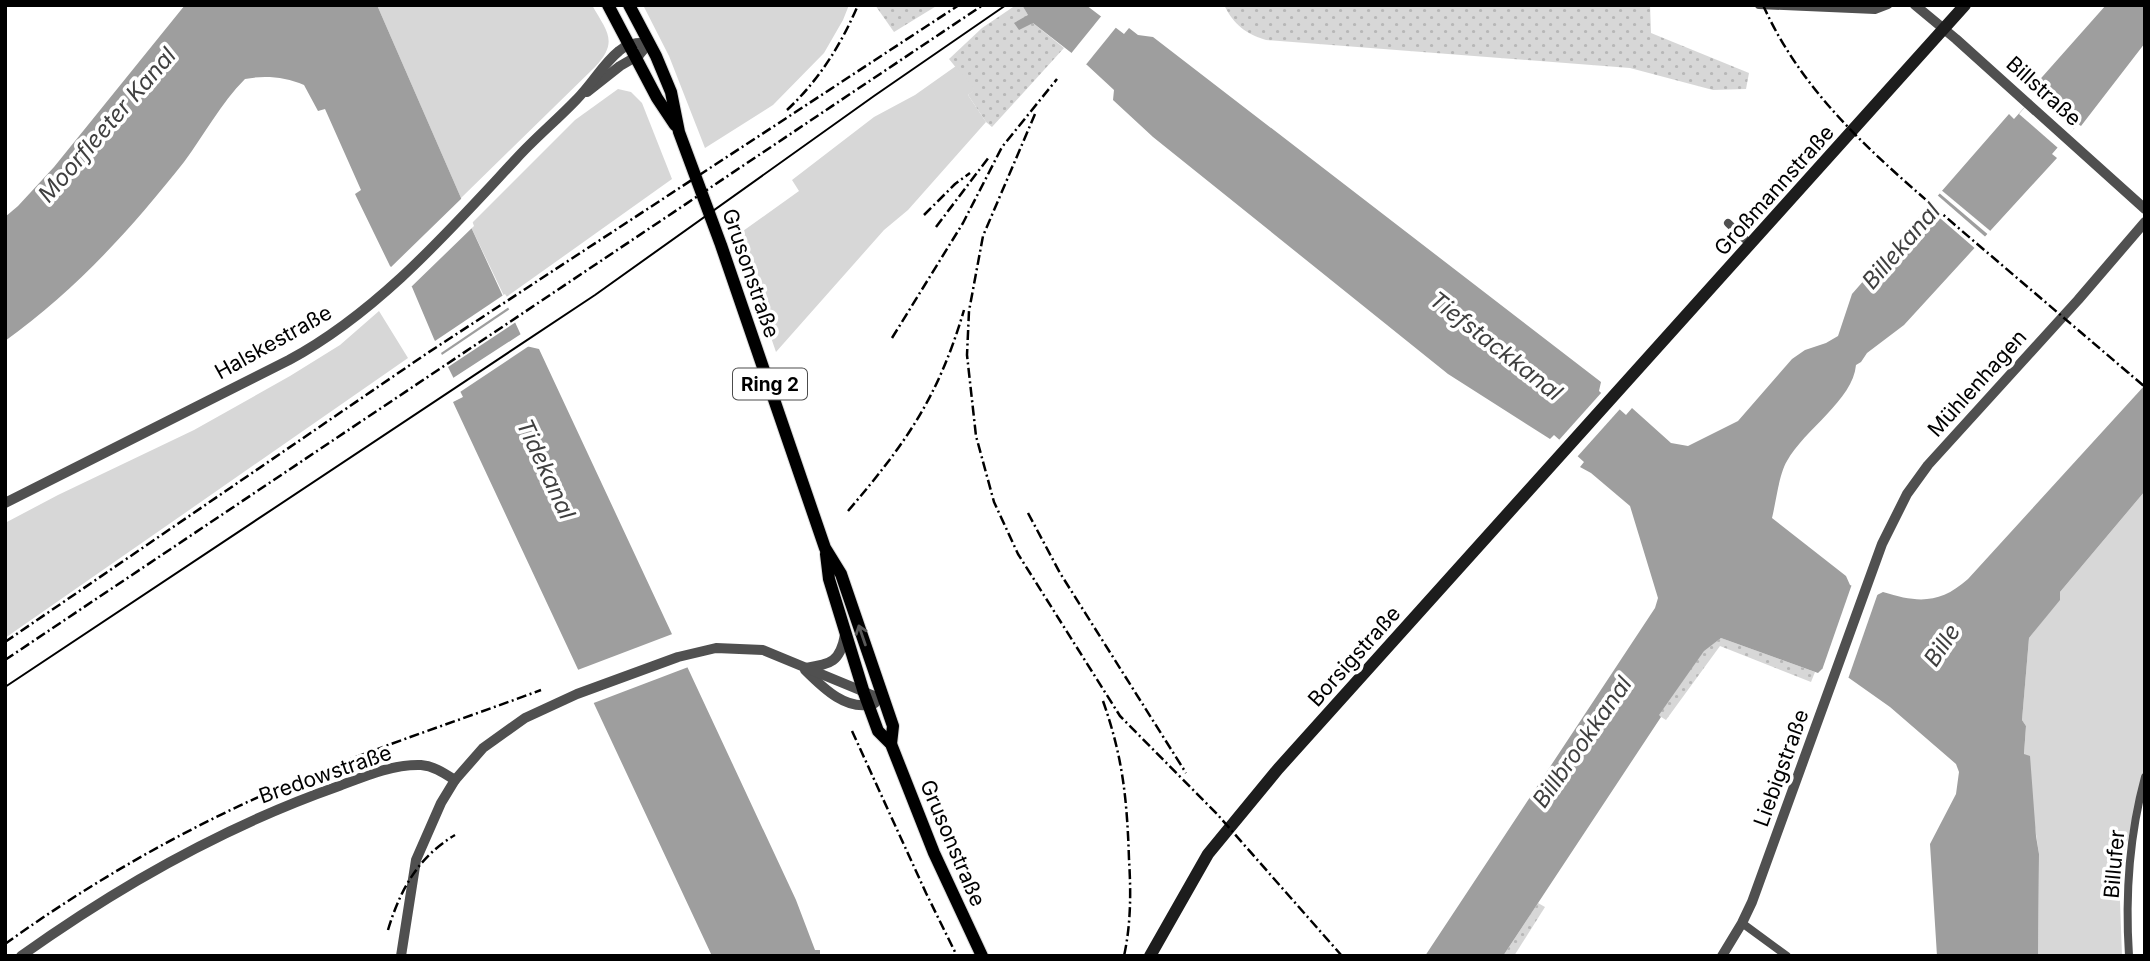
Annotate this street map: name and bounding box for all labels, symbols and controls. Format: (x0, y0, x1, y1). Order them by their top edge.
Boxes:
water label: Moorfleeter Kanal (32, 42, 182, 208)
street label: Billstraße (2002, 51, 2086, 131)
street label: Großmannstraße (1709, 120, 1839, 260)
water label: Billekanal (1856, 197, 1946, 295)
street label: Grusonstraße (717, 205, 785, 341)
water label: Tiefstackkanal (1424, 286, 1568, 407)
street label: Halskestraße (210, 300, 336, 384)
street label: Mühlenhagen (1922, 324, 2032, 442)
road number: Ring 2 (733, 368, 807, 400)
water label: Tidekanal (511, 414, 582, 524)
street label: Borsigstraße (1303, 601, 1405, 711)
water label: Bille (1918, 619, 1966, 671)
one-way arrow (854, 625, 867, 647)
water label: Billbrookkanal (1526, 671, 1638, 813)
street label: Liebigstraße (1748, 706, 1814, 830)
street label: Bredowstraße (255, 740, 395, 808)
street label: Grusonstraße (915, 776, 991, 910)
street label: Billufer (2099, 829, 2129, 899)

